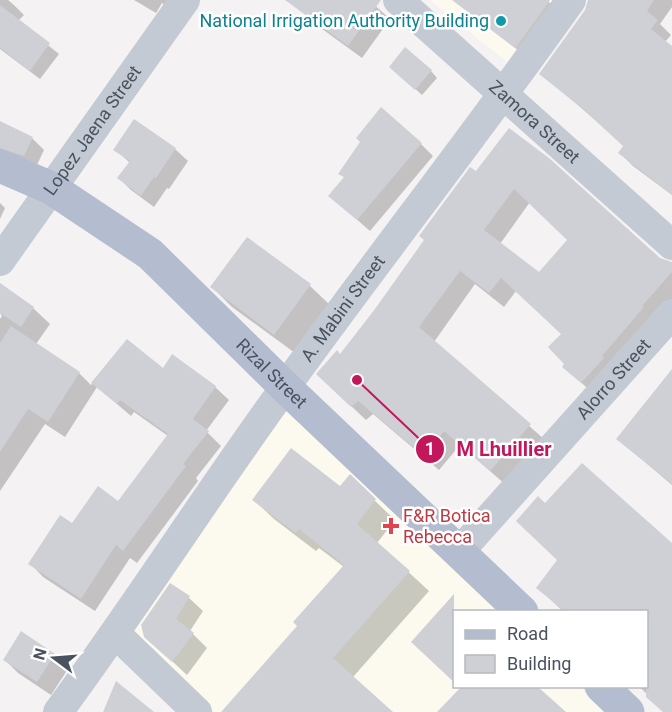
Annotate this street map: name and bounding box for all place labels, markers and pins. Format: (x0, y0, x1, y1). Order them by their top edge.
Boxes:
place label: National Irrigation Authority Building (200, 10, 489, 31)
marker: National Irrigation Authority Building (494, 14, 508, 28)
callout: M Lhuillier (415, 430, 564, 468)
place label: F&R Botica Rebecca (403, 505, 491, 547)
marker: F&R Botica Rebecca (384, 519, 398, 533)

